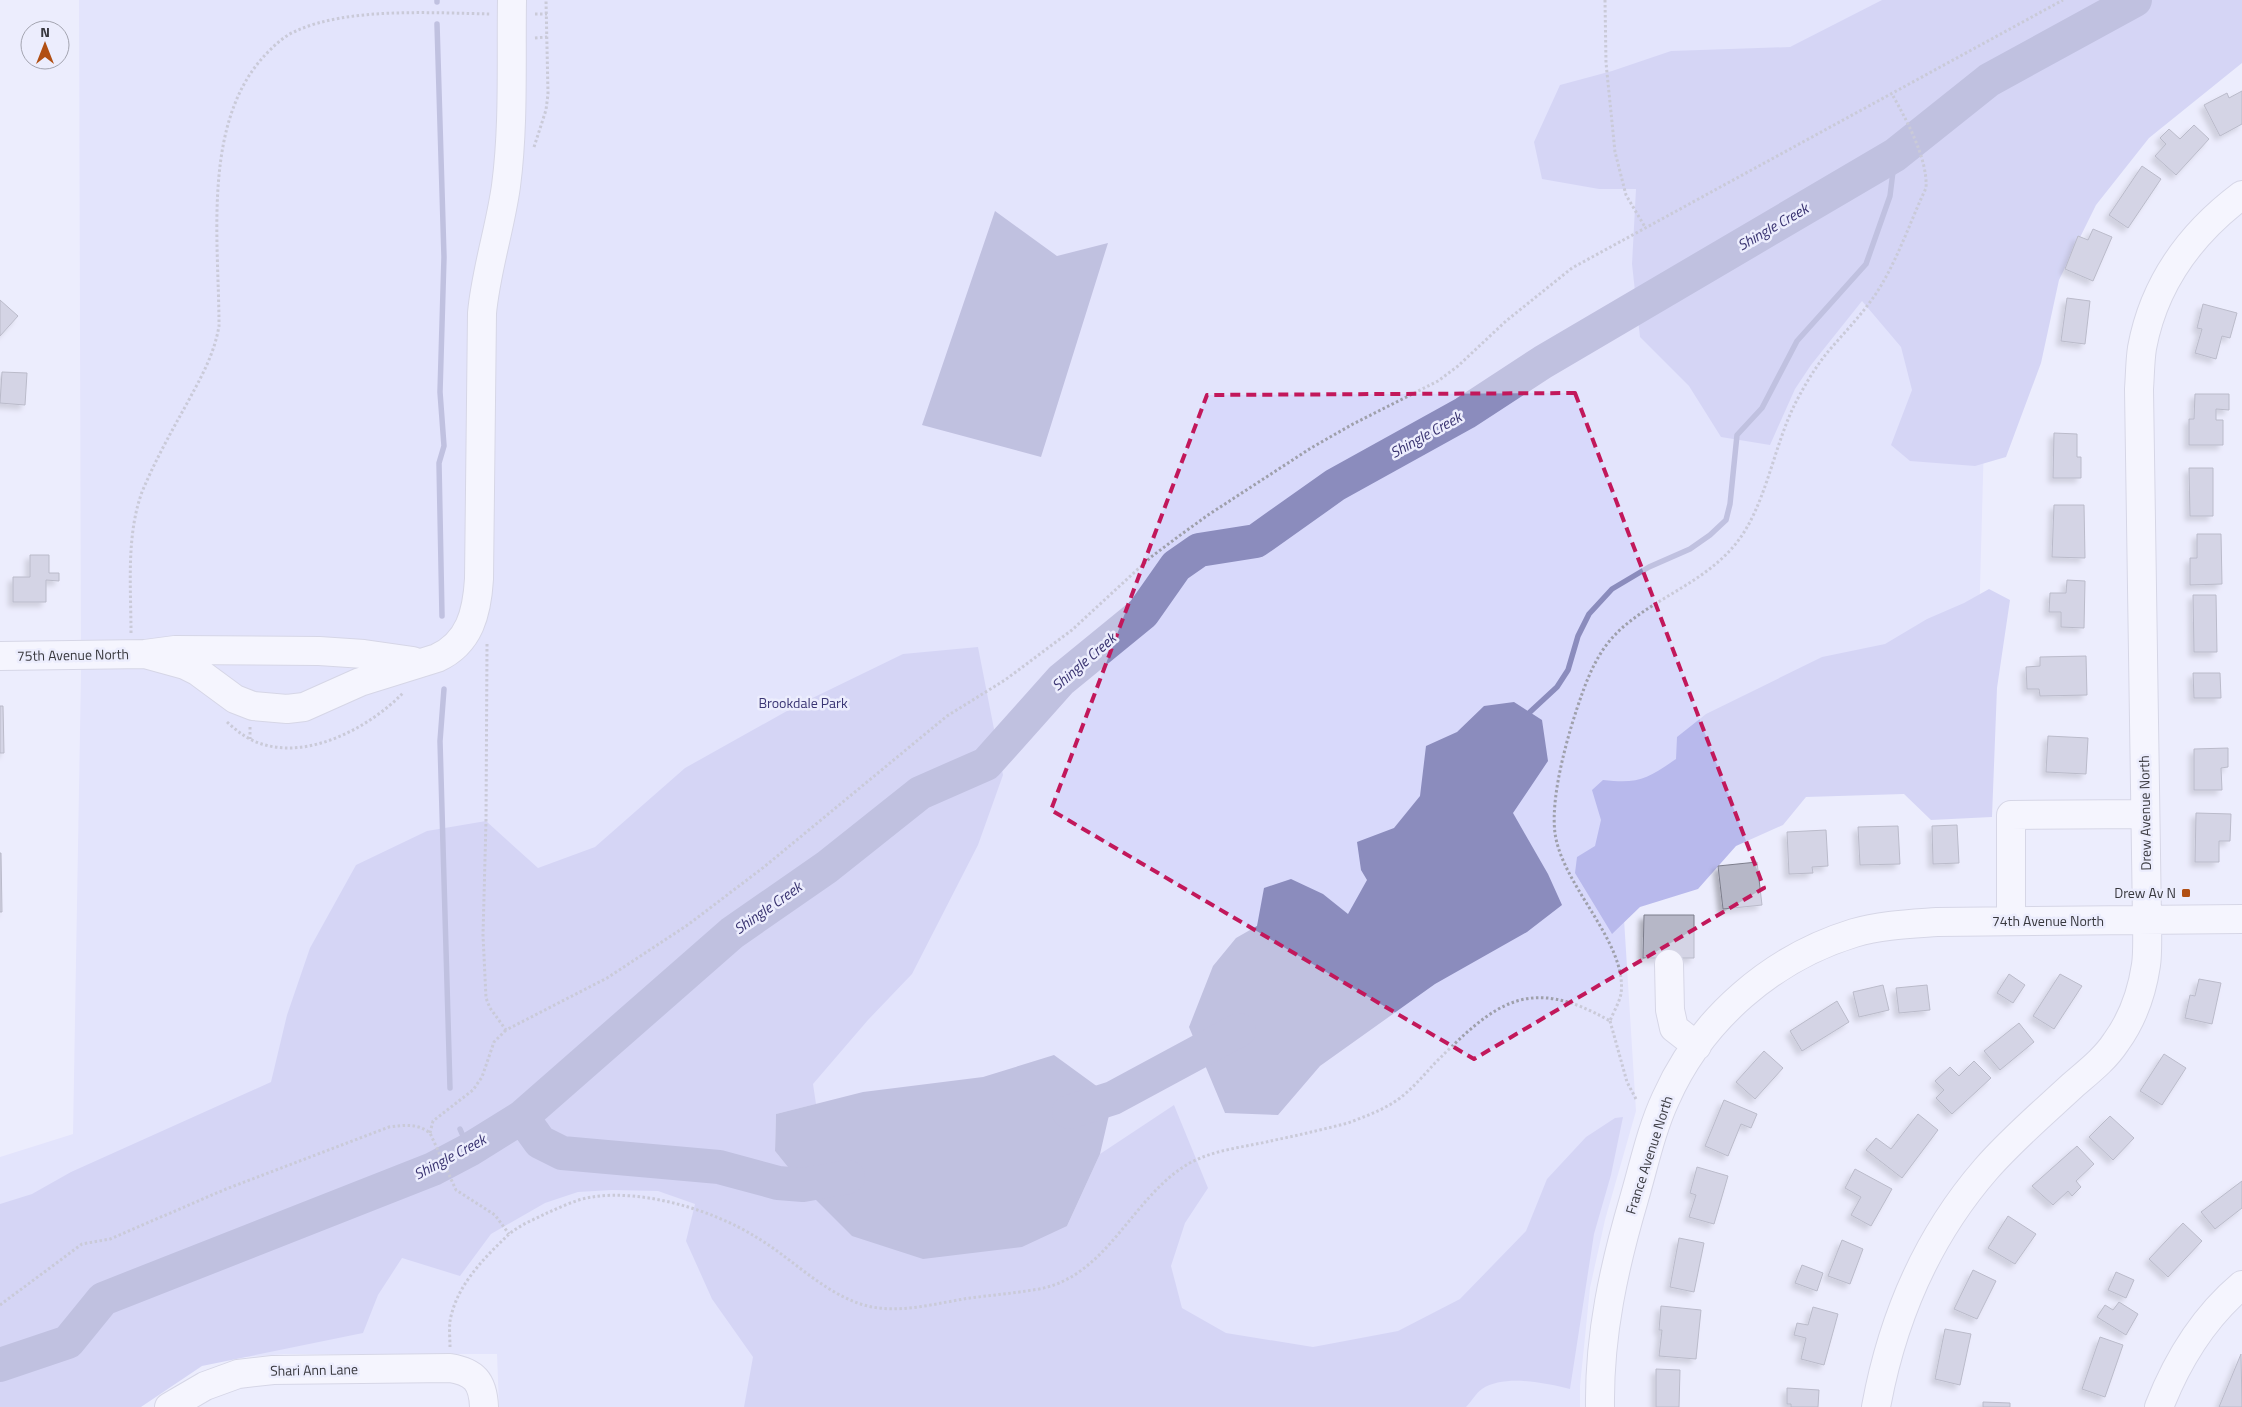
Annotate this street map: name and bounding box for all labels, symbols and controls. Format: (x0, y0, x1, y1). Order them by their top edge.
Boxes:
north arrow (20, 20, 70, 70)
text: N (40, 21, 50, 42)
water label: Shingle Creek (1733, 196, 1815, 256)
water label: Shingle Creek (1386, 404, 1468, 464)
water label: Shingle Creek (1046, 626, 1123, 696)
street label: 75th Avenue North (17, 643, 129, 666)
park label: Brookdale Park (758, 692, 848, 713)
street label: Drew Avenue North (2133, 755, 2156, 871)
water label: Shingle Creek (729, 874, 808, 940)
place label: Drew Av N (2114, 882, 2176, 903)
marker: Drew Av N (2180, 887, 2192, 899)
street label: 74th Avenue North (1992, 910, 2104, 931)
street label: France Avenue North (1619, 1093, 1678, 1217)
water label: Shingle Creek (410, 1127, 492, 1185)
street label: Shari Ann Lane (270, 1358, 358, 1381)

